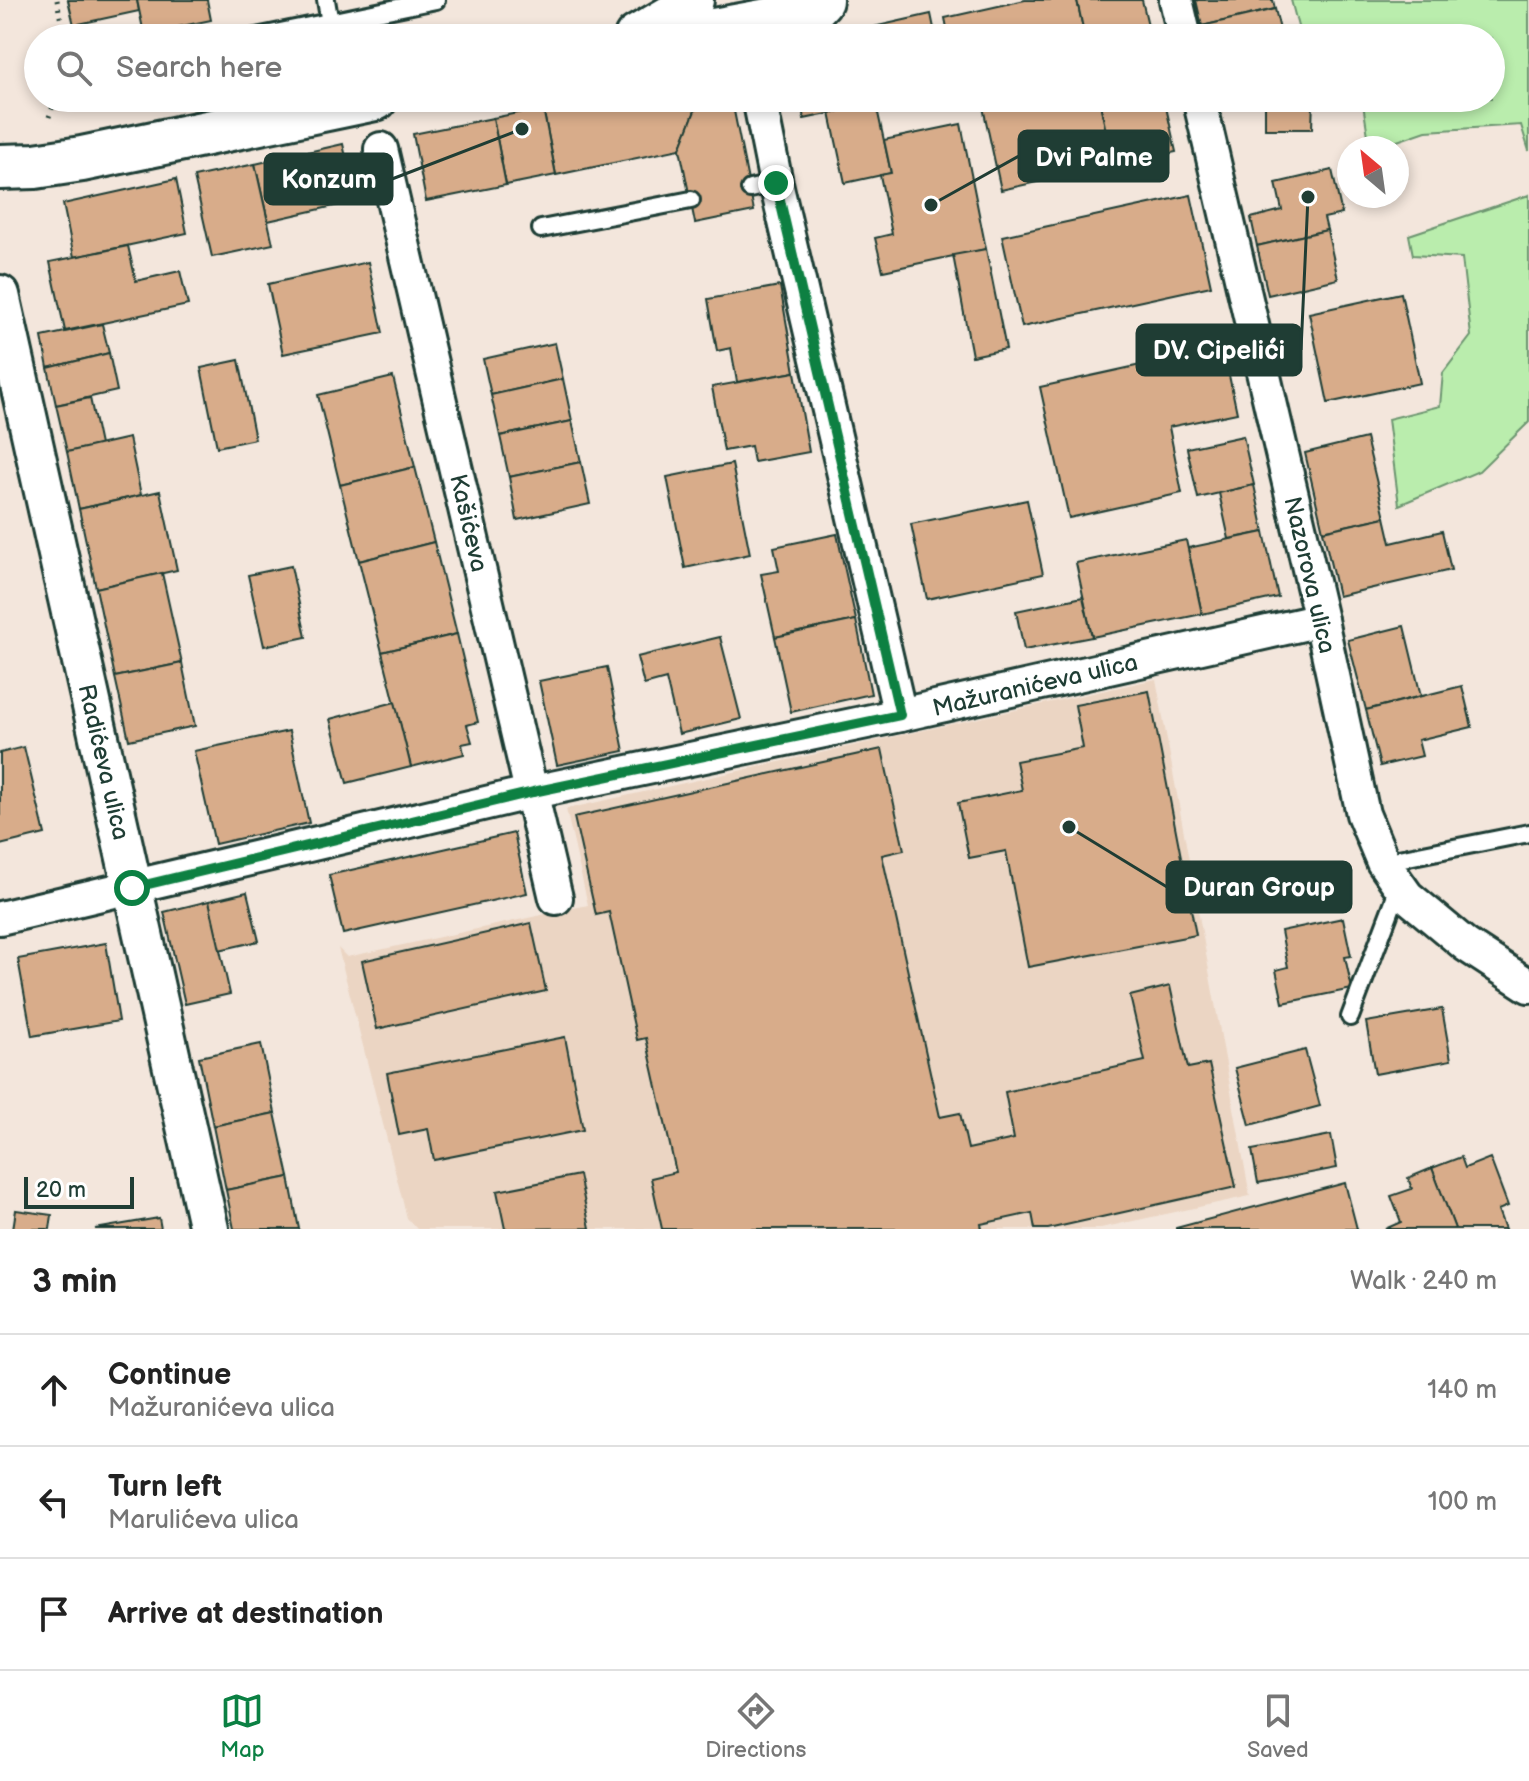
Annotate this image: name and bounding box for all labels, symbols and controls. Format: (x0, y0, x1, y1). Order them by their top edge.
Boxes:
search box (24, 24, 1505, 112)
icon: search (52, 46, 96, 90)
text: Search here (116, 50, 282, 86)
callout: Dvi Palme (1019, 131, 1168, 181)
north arrow (1337, 136, 1409, 208)
text: Dvi Palme (1035, 143, 1153, 174)
callout: Konzum (265, 154, 392, 204)
text: Konzum (281, 165, 377, 196)
route end (758, 165, 794, 201)
callout: DV. Cipelići (1137, 325, 1301, 375)
text: DV. Cipelići (1153, 336, 1285, 367)
street label: Kašićeva (443, 471, 494, 575)
street label: Nazorova ulica (1277, 494, 1342, 656)
street label: Mažuranićeva ulica (930, 648, 1140, 723)
street label: Radićeva ulica (71, 681, 136, 843)
callout: Duran Group (1167, 862, 1351, 912)
route start (114, 870, 150, 906)
text: Duran Group (1183, 873, 1335, 904)
scale bar (24, 1173, 134, 1209)
text: 20 m (36, 1177, 86, 1204)
text: 3 min (32, 1261, 117, 1302)
text: Walk · 240 m (1350, 1266, 1497, 1297)
text: Continue (108, 1357, 231, 1393)
icon: ahead (32, 1368, 76, 1412)
text: 140 m (1427, 1375, 1497, 1406)
text: Mažuranićeva ulica (108, 1393, 335, 1424)
text: Turn left (108, 1469, 222, 1505)
icon: left (32, 1480, 76, 1524)
text: 100 m (1428, 1487, 1497, 1518)
text: Marulićeva ulica (108, 1505, 299, 1536)
icon: arrive (32, 1592, 76, 1636)
text: Arrive at destination (108, 1596, 384, 1632)
tab: Map (220, 1689, 265, 1764)
tab: Directions (705, 1689, 806, 1764)
tab: Saved (1247, 1689, 1309, 1764)

